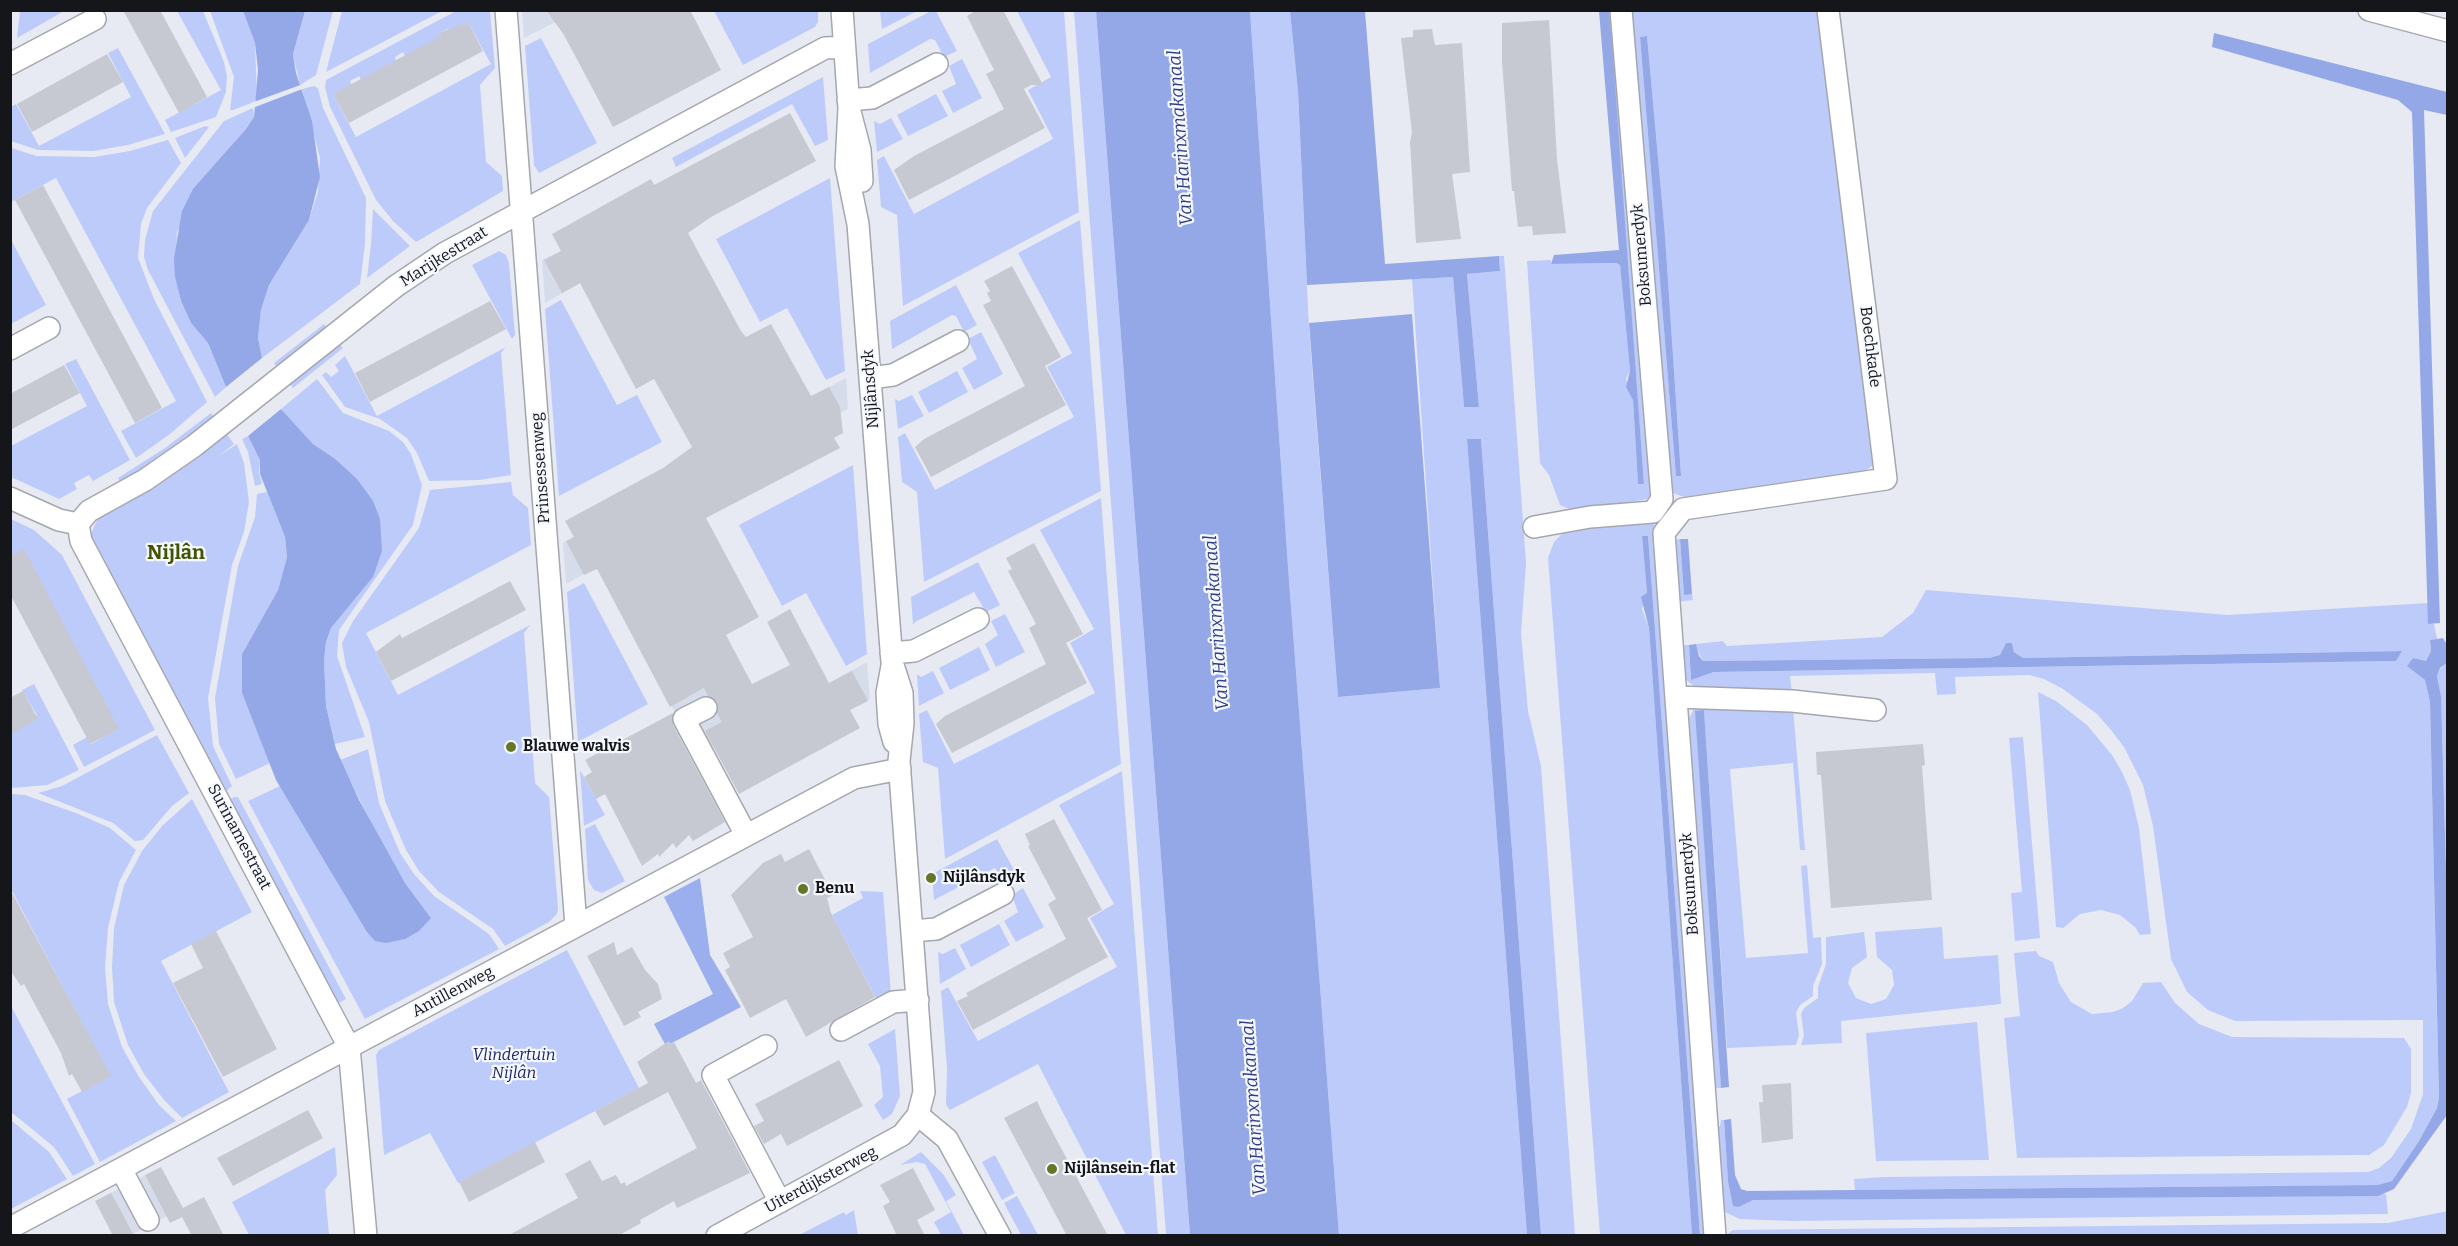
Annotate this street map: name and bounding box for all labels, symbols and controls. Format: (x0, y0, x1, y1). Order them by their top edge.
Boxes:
water label: Van Harinxmakanaal (1164, 50, 1198, 226)
street label: Boksumerdyk (1628, 203, 1656, 307)
street label: Marijkestraat (397, 223, 491, 291)
street label: Boechkade (1856, 305, 1884, 389)
street label: Nijlânsdyk (859, 349, 883, 429)
street label: Prinsessenweg (528, 412, 554, 524)
water label: Van Harinxmakanaal (1200, 535, 1234, 711)
district label: Nijlân (147, 541, 205, 565)
place label: Blauwe walvis (523, 737, 630, 757)
marker: Blauwe walvis (504, 740, 518, 754)
street label: Surinamestraat (203, 781, 275, 893)
street label: Boksumerdyk (1677, 832, 1703, 936)
place label: Nijlânsdyk (943, 868, 1025, 888)
marker: Nijlânsdyk (924, 871, 938, 885)
place label: Benu (815, 879, 854, 899)
marker: Benu (796, 882, 810, 896)
street label: Antillenweg (409, 962, 497, 1022)
water label: Van Harinxmakanaal (1237, 1020, 1271, 1196)
park label: Vlindertuin Nijlân (473, 1046, 555, 1084)
street label: Uiterdijksterweg (762, 1142, 880, 1218)
place label: Nijlânsein-flat (1064, 1159, 1176, 1179)
marker: Nijlânsein-flat (1045, 1162, 1059, 1176)

